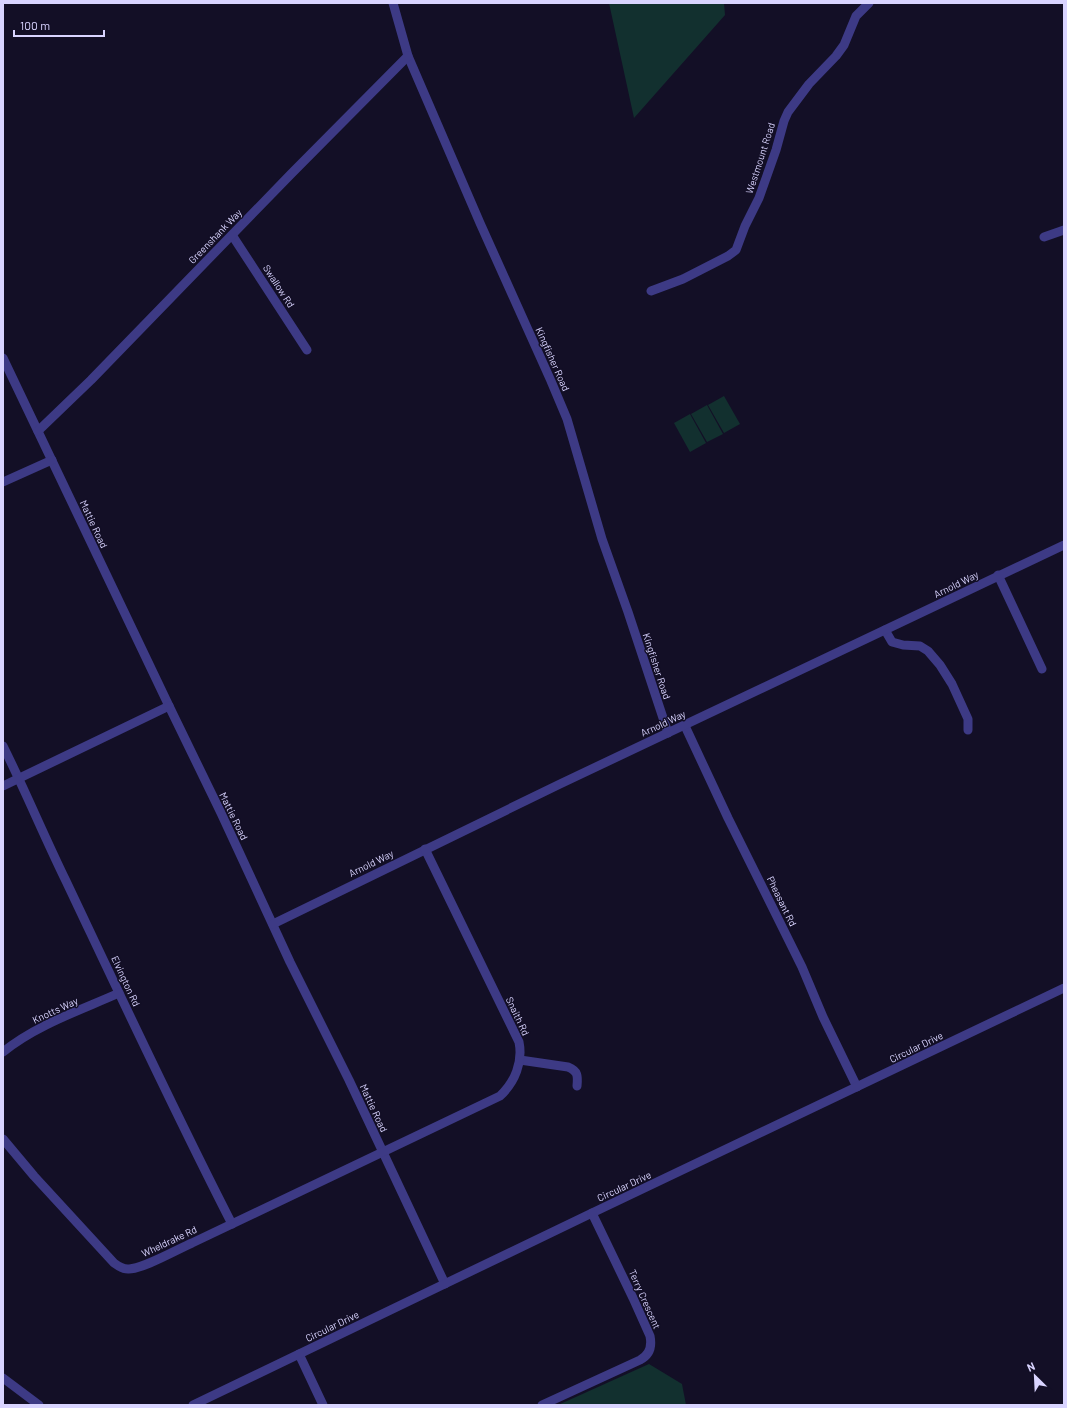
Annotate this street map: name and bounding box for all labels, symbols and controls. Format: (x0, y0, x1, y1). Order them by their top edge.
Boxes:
scale bar (14, 12, 104, 38)
text: 100 m (20, 18, 50, 32)
street label: Westmount Road (743, 121, 777, 195)
street label: Greenshank Way (186, 206, 244, 266)
street label: Swallow Rd (261, 262, 297, 310)
street label: Kingfisher Road (534, 325, 572, 393)
street label: Mattie Road (78, 498, 110, 550)
street label: Arnold Way (932, 568, 981, 600)
street label: Kingfisher Road (641, 631, 673, 701)
street label: Arnold Way (639, 707, 688, 739)
street label: Mattie Road (217, 790, 251, 842)
street label: Arnold Way (347, 847, 396, 879)
street label: Pheasant Rd (765, 874, 799, 928)
street label: Elvington Rd (109, 954, 143, 1008)
street label: Knotts Way (30, 994, 80, 1026)
street label: Snaith Rd (504, 995, 532, 1037)
street label: Circular Drive (887, 1029, 945, 1065)
street label: Mattie Road (358, 1082, 390, 1134)
street label: Circular Drive (595, 1168, 653, 1204)
street label: Wheldrake Rd (139, 1223, 199, 1259)
street label: Terry Crescent (627, 1267, 664, 1331)
street label: Circular Drive (303, 1308, 361, 1344)
north arrow (1015, 1356, 1055, 1396)
text: N (1025, 1359, 1037, 1374)

